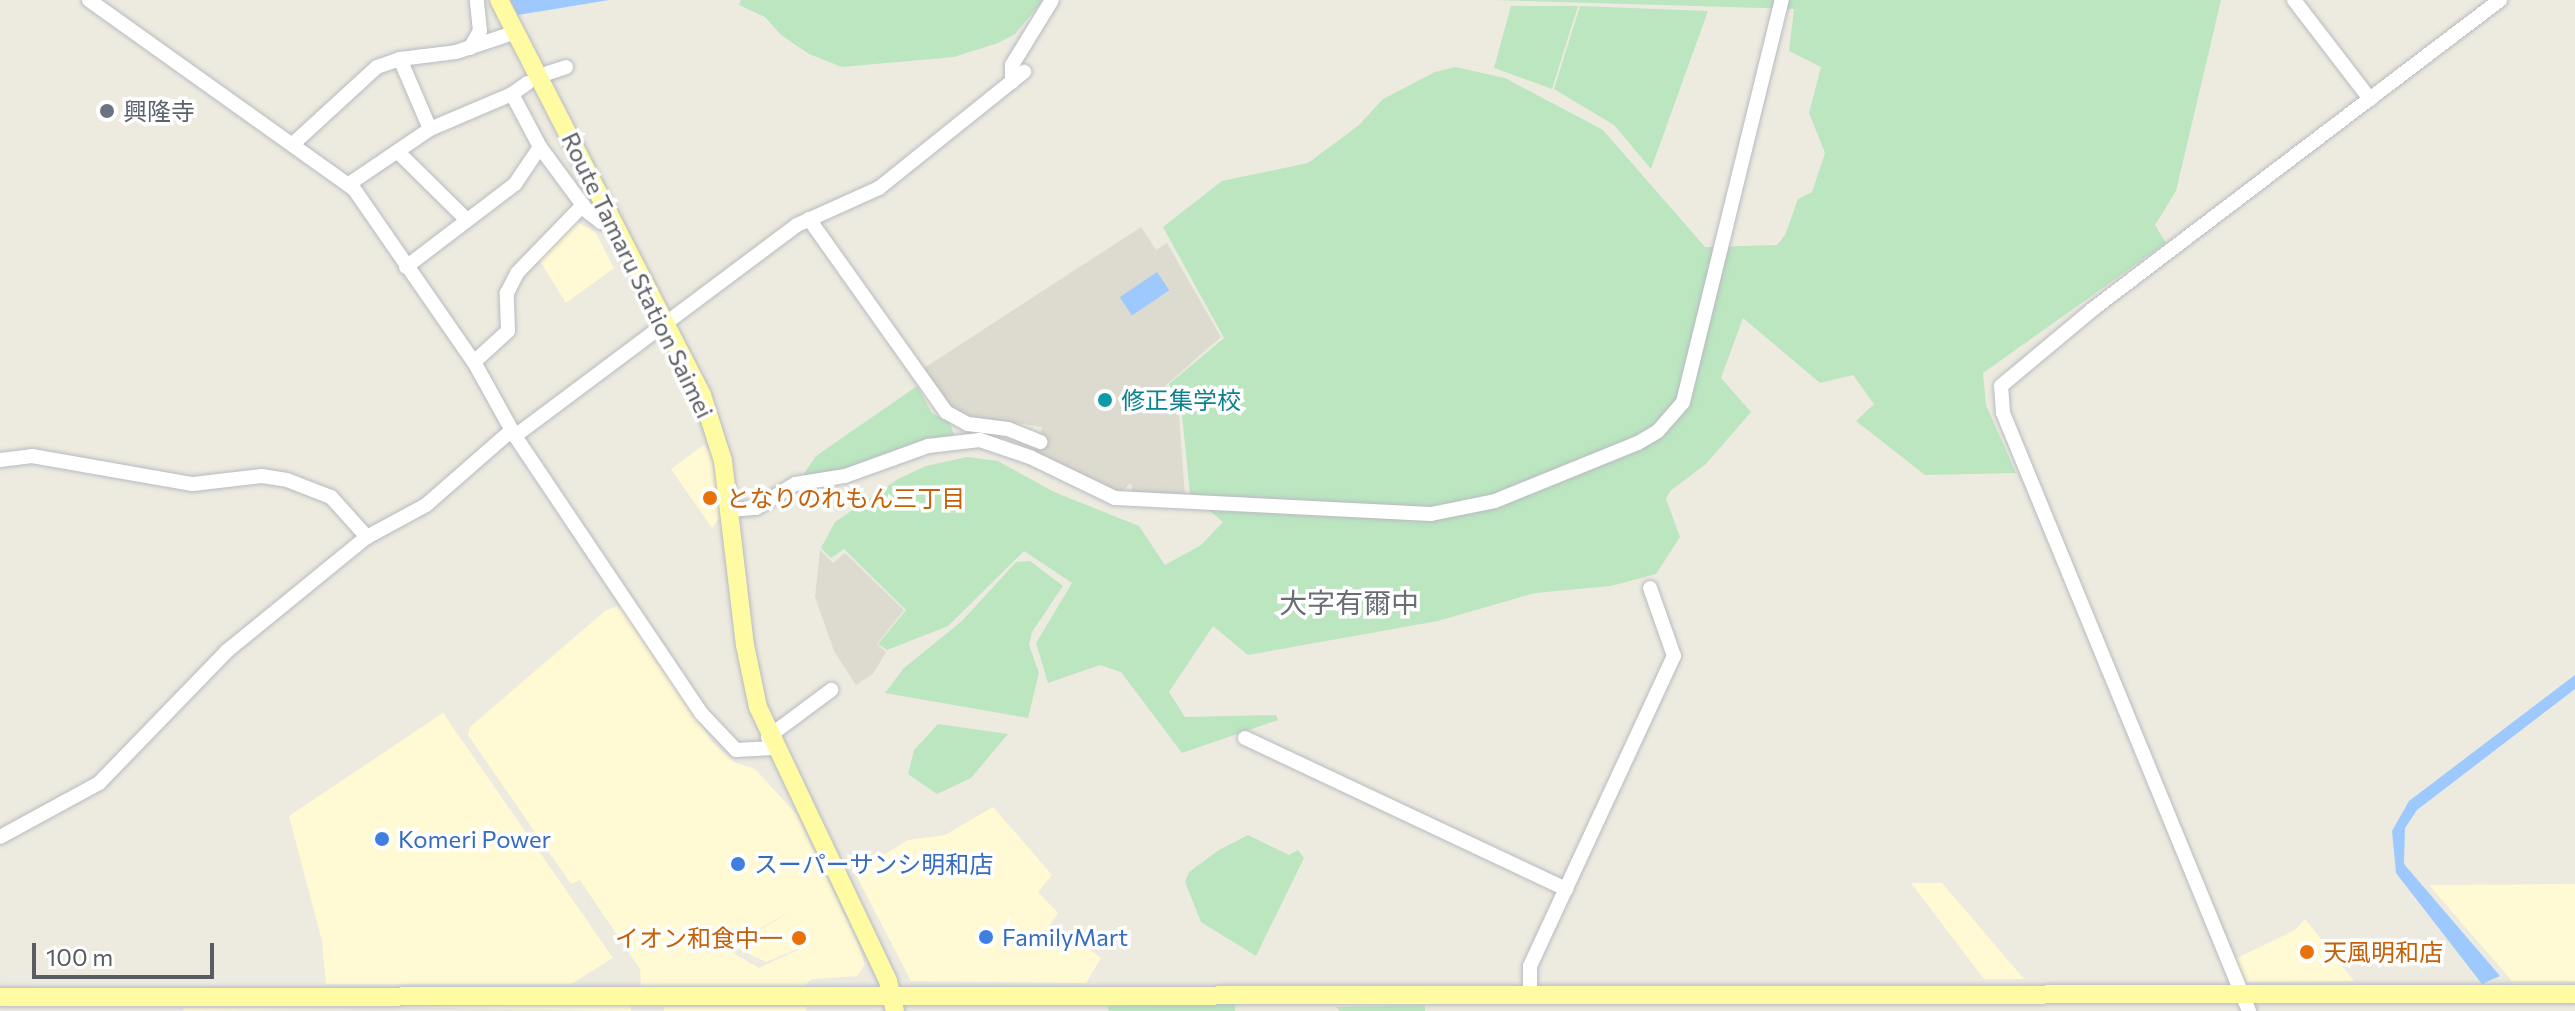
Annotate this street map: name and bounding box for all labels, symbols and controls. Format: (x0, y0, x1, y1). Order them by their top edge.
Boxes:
place label: 興隆寺 (123, 97, 195, 125)
marker: 興隆寺 (98, 102, 116, 120)
street label: Route Tamaru Station Saimei (556, 127, 720, 423)
place label: 修正集学校 (1121, 386, 1241, 414)
marker: 修正集学校 (1096, 391, 1114, 409)
place label: となりのれもん三丁目 (726, 484, 966, 512)
marker: となりのれもん三丁目 (701, 489, 719, 507)
district label: 大字有爾中 (1279, 585, 1419, 619)
place label: Komeri Power (398, 825, 551, 853)
marker: Komeri Power (373, 830, 391, 848)
place label: スーパーサンシ明和店 (754, 850, 994, 878)
marker: スーパーサンシ明和店 (729, 855, 747, 873)
place label: FamilyMart (1002, 923, 1128, 951)
place label: イオン和食中一 (615, 924, 783, 952)
scale bar (36, 927, 218, 977)
marker: FamilyMart (977, 928, 995, 946)
marker: イオン和食中一 (790, 929, 808, 947)
place label: 天風明和店 (2323, 938, 2443, 966)
text: 100 m (46, 942, 113, 971)
marker: 天風明和店 (2298, 943, 2316, 961)

